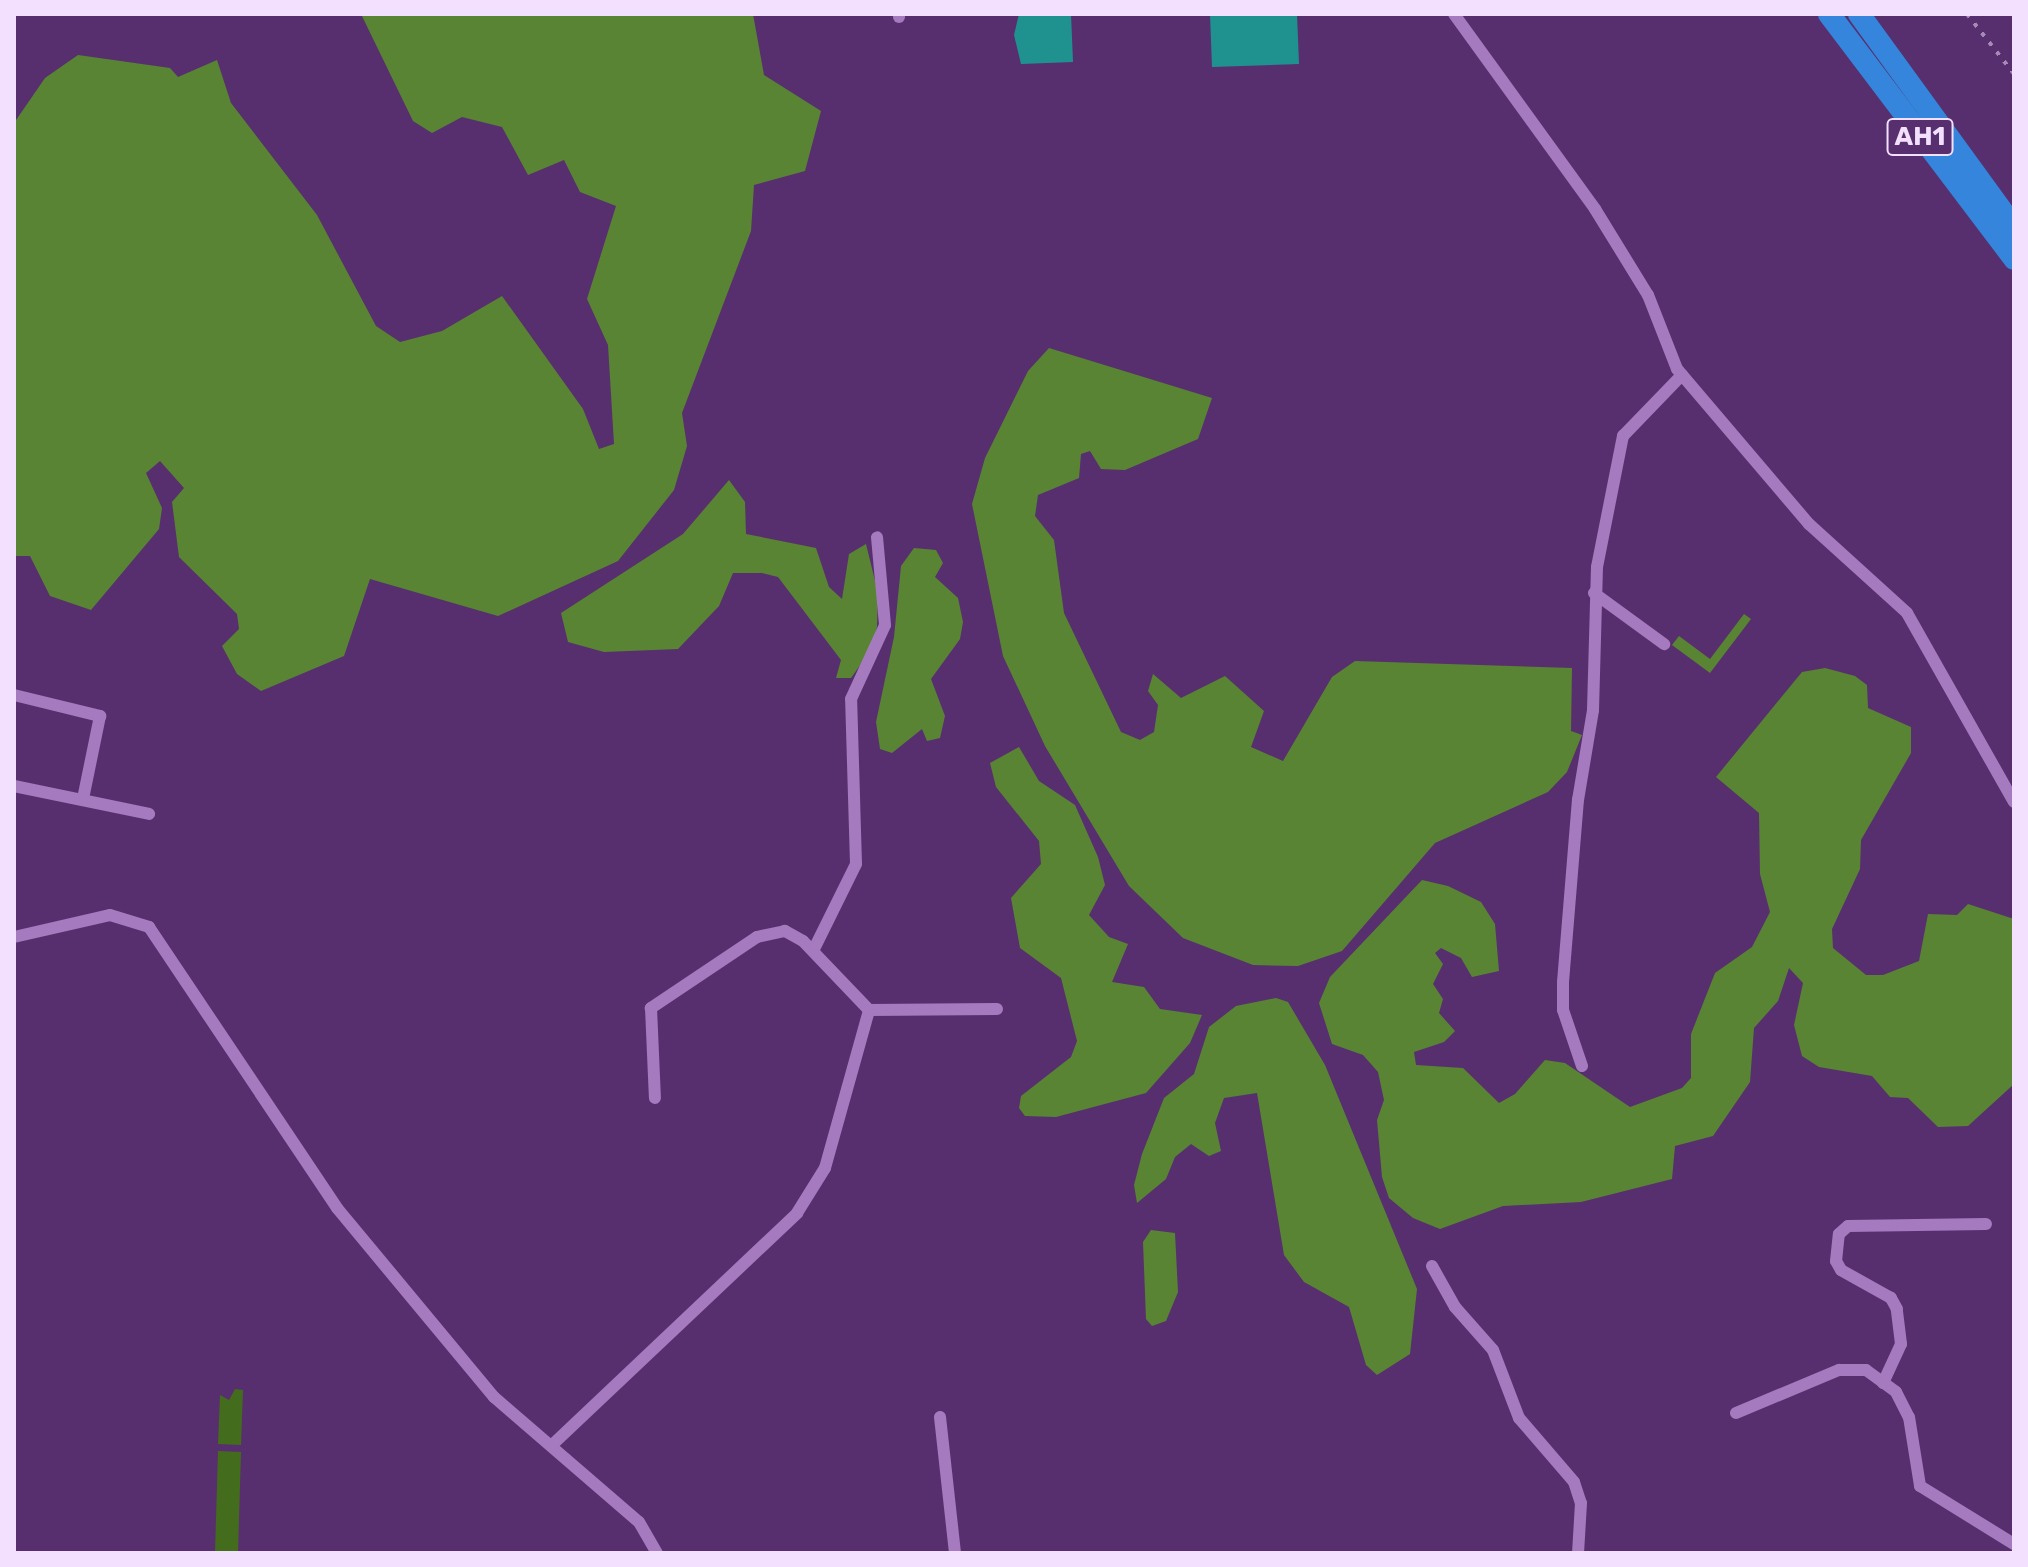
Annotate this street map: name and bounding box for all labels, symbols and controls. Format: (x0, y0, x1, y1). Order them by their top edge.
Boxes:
road number: AH1 (1886, 115, 1954, 159)

